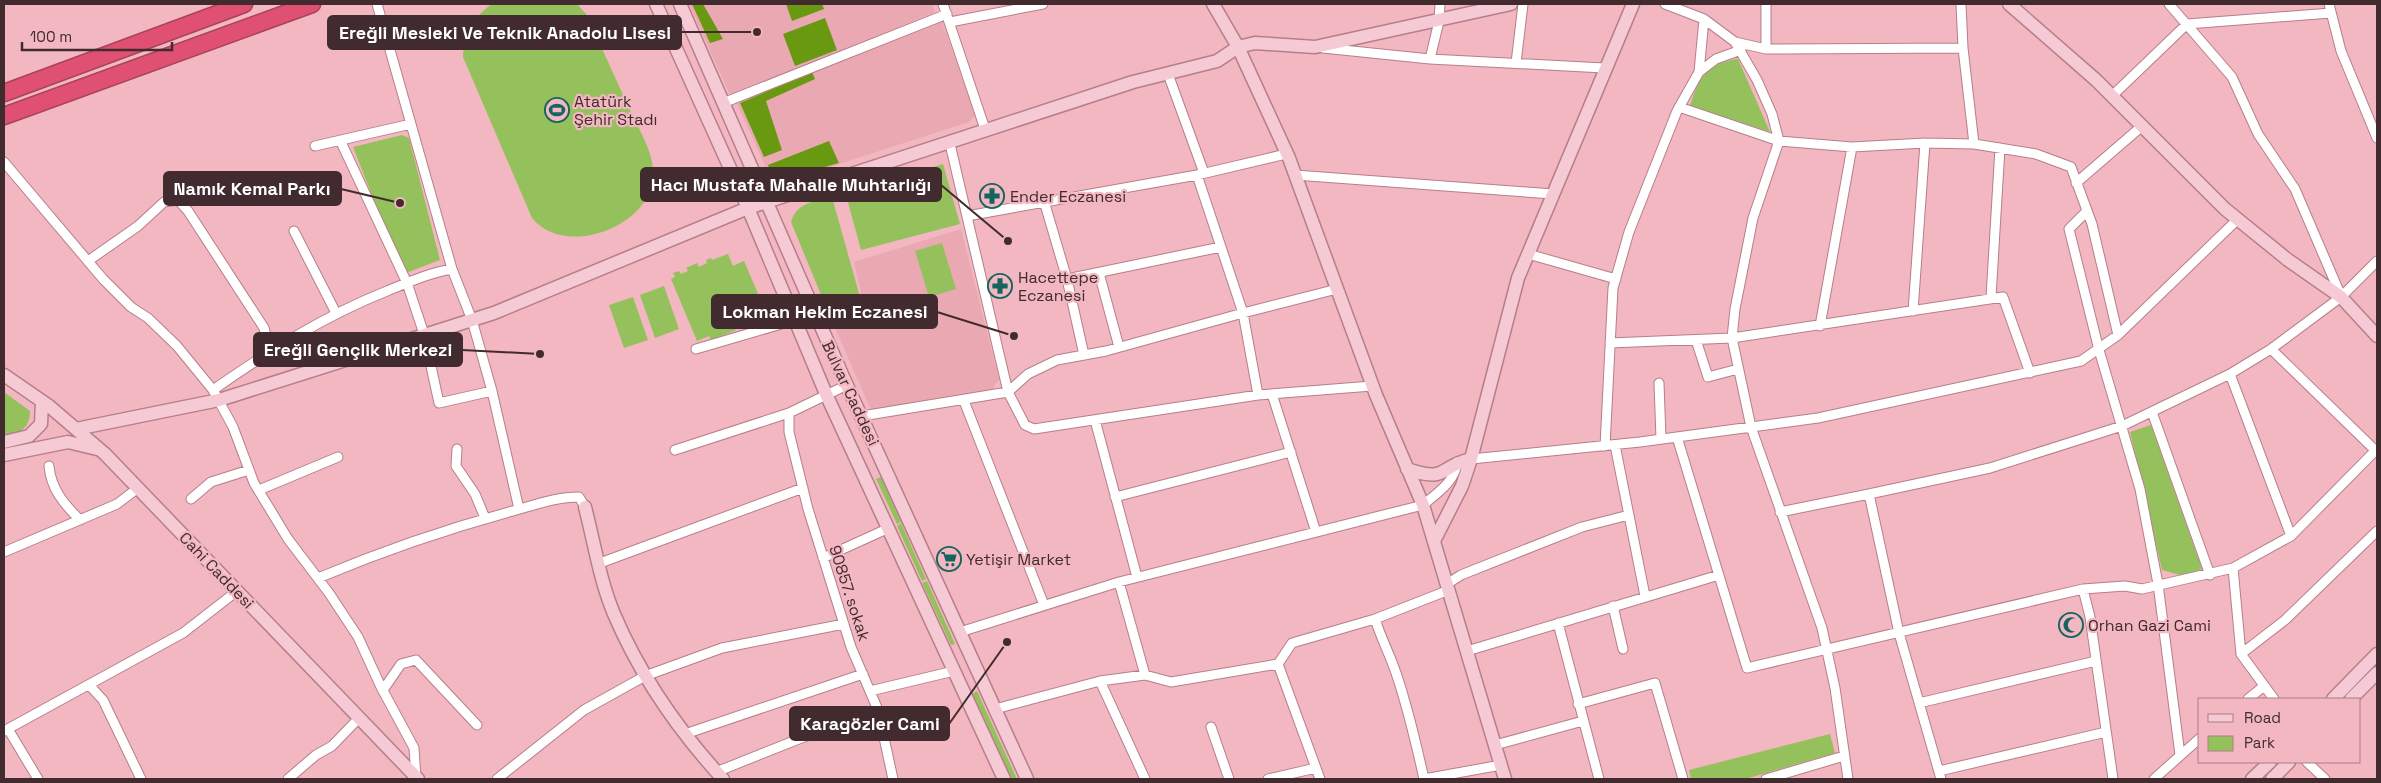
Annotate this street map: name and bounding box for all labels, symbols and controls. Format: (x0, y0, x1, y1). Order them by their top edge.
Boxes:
callout: Ereğli Mesleki Ve Teknik Anadolu Lisesi (328, 16, 681, 49)
scale bar (22, 20, 172, 52)
text: Ereğli Mesleki Ve Teknik Anadolu Lisesi (339, 21, 671, 44)
text: 100 m (30, 27, 72, 46)
place label: Atatürk Şehir Stadı (574, 91, 657, 130)
sports icon: Atatürk Şehir Stadı (544, 97, 570, 123)
callout: Hacı Mustafa Mahalle Muhtarlığı (641, 168, 941, 201)
callout: Namık Kemal Parkı (164, 172, 341, 205)
text: Hacı Mustafa Mahalle Muhtarlığı (651, 173, 931, 196)
text: Namık Kemal Parkı (173, 177, 331, 200)
pharmacy icon: Ender Eczanesi (979, 183, 1005, 209)
place label: Ender Eczanesi (1010, 186, 1126, 207)
place label: Hacettepe Eczanesi (1018, 267, 1098, 306)
pharmacy icon: Hacettepe Eczanesi (987, 273, 1013, 299)
callout: Lokman Hekim Eczanesi (712, 295, 937, 328)
text: Lokman Hekim Eczanesi (722, 300, 928, 323)
callout: Ereğli Gençlik Merkezi (254, 333, 462, 366)
street label: Bulvar Caddesi (817, 337, 884, 449)
text: Ereğli Gençlik Merkezi (264, 338, 452, 361)
street label: Cahi Caddesi (175, 527, 259, 613)
street label: 90857. sokak (824, 543, 875, 644)
supermarket icon: Yetişir Market (936, 546, 962, 572)
place label: Yetişir Market (966, 549, 1071, 570)
mosque icon: Orhan Gazi Cami (2058, 612, 2084, 638)
place label: Orhan Gazi Cami (2088, 615, 2211, 636)
legend (2198, 698, 2361, 763)
callout: Karagözler Cami (790, 707, 949, 740)
text: Road (2244, 708, 2281, 727)
text: Karagözler Cami (800, 712, 940, 735)
text: Park (2244, 733, 2275, 752)

